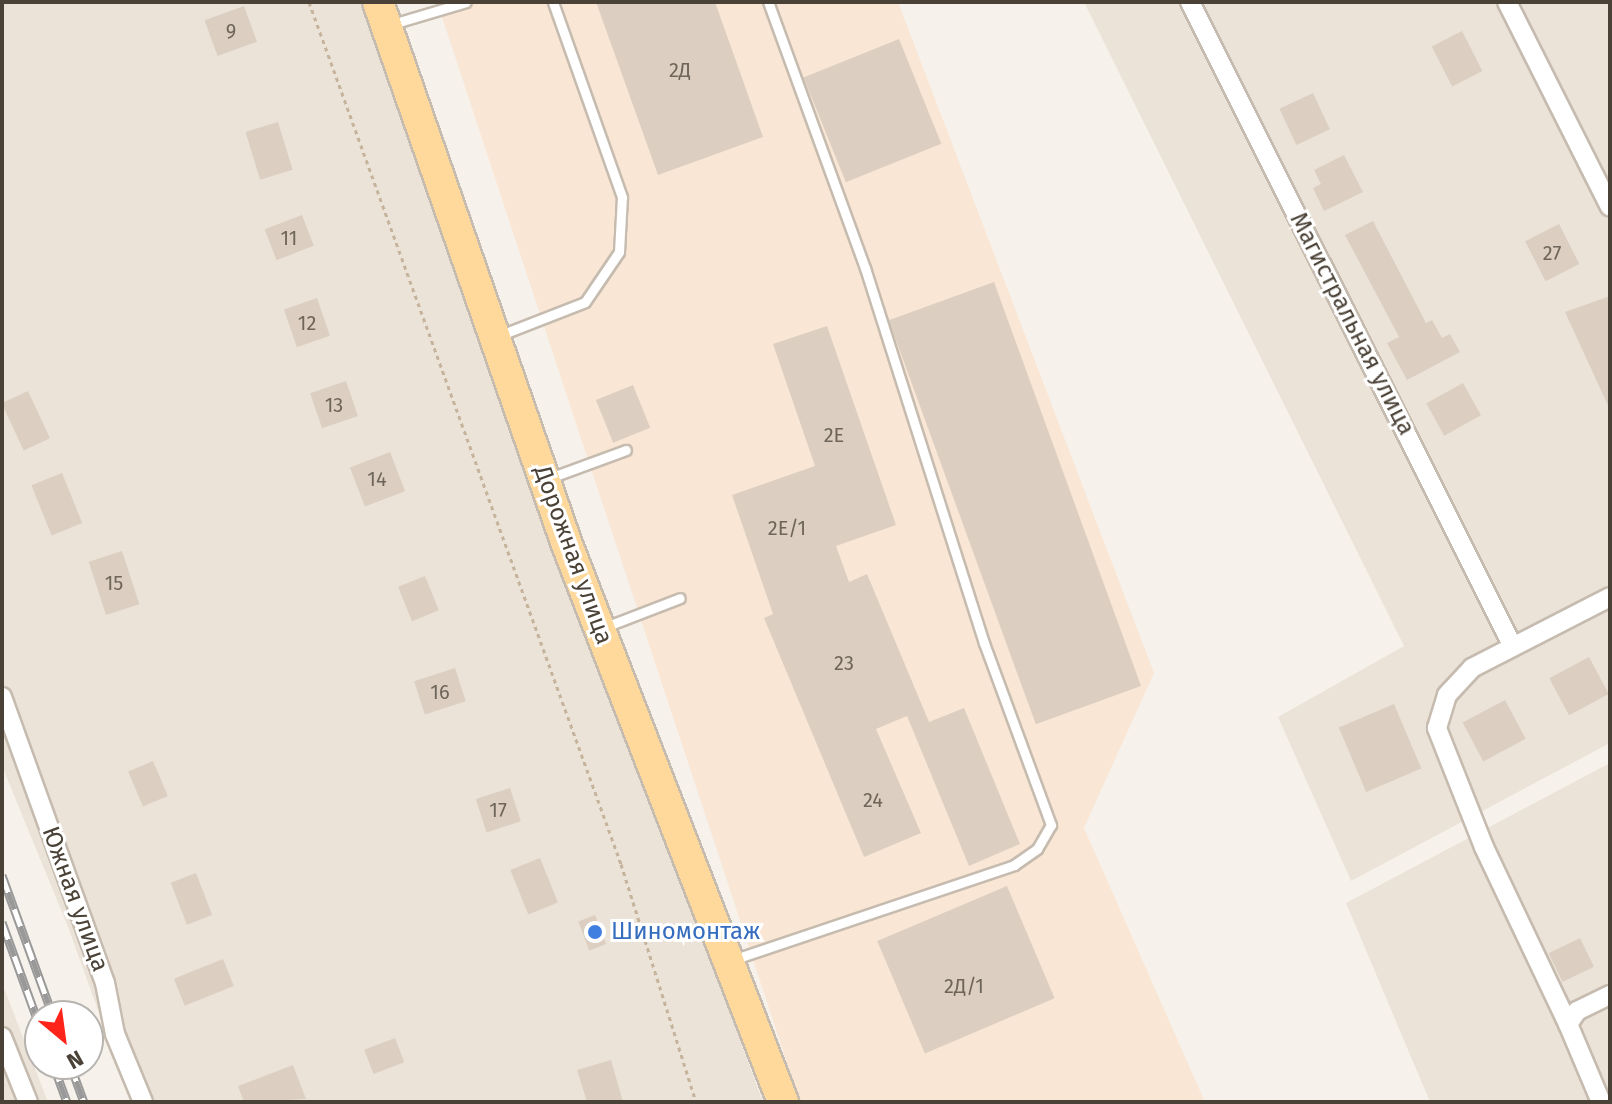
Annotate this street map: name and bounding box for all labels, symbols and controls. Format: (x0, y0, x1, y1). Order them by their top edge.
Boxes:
house number: 9 (226, 19, 236, 43)
house number: 2Д (669, 58, 691, 82)
street label: Магистральная улица (1283, 208, 1421, 440)
house number: 11 (280, 226, 298, 250)
house number: 27 (1543, 241, 1561, 265)
house number: 12 (298, 311, 316, 335)
house number: 13 (325, 393, 343, 417)
house number: 2Е (824, 423, 844, 447)
street label: Дорожная улица (527, 462, 619, 648)
house number: 14 (367, 467, 387, 491)
house number: 2Е/1 (768, 516, 806, 540)
house number: 15 (105, 571, 123, 595)
house number: 23 (834, 651, 854, 675)
house number: 16 (430, 680, 450, 704)
house number: 24 (863, 788, 883, 812)
house number: 17 (489, 798, 507, 822)
street label: Южная улица (35, 823, 115, 975)
place label: Шиномонтаж (611, 918, 760, 946)
marker: Шиномонтаж (586, 923, 604, 941)
house number: 2Д/1 (944, 974, 984, 998)
north arrow (24, 1000, 104, 1080)
text: N (62, 1044, 88, 1075)

